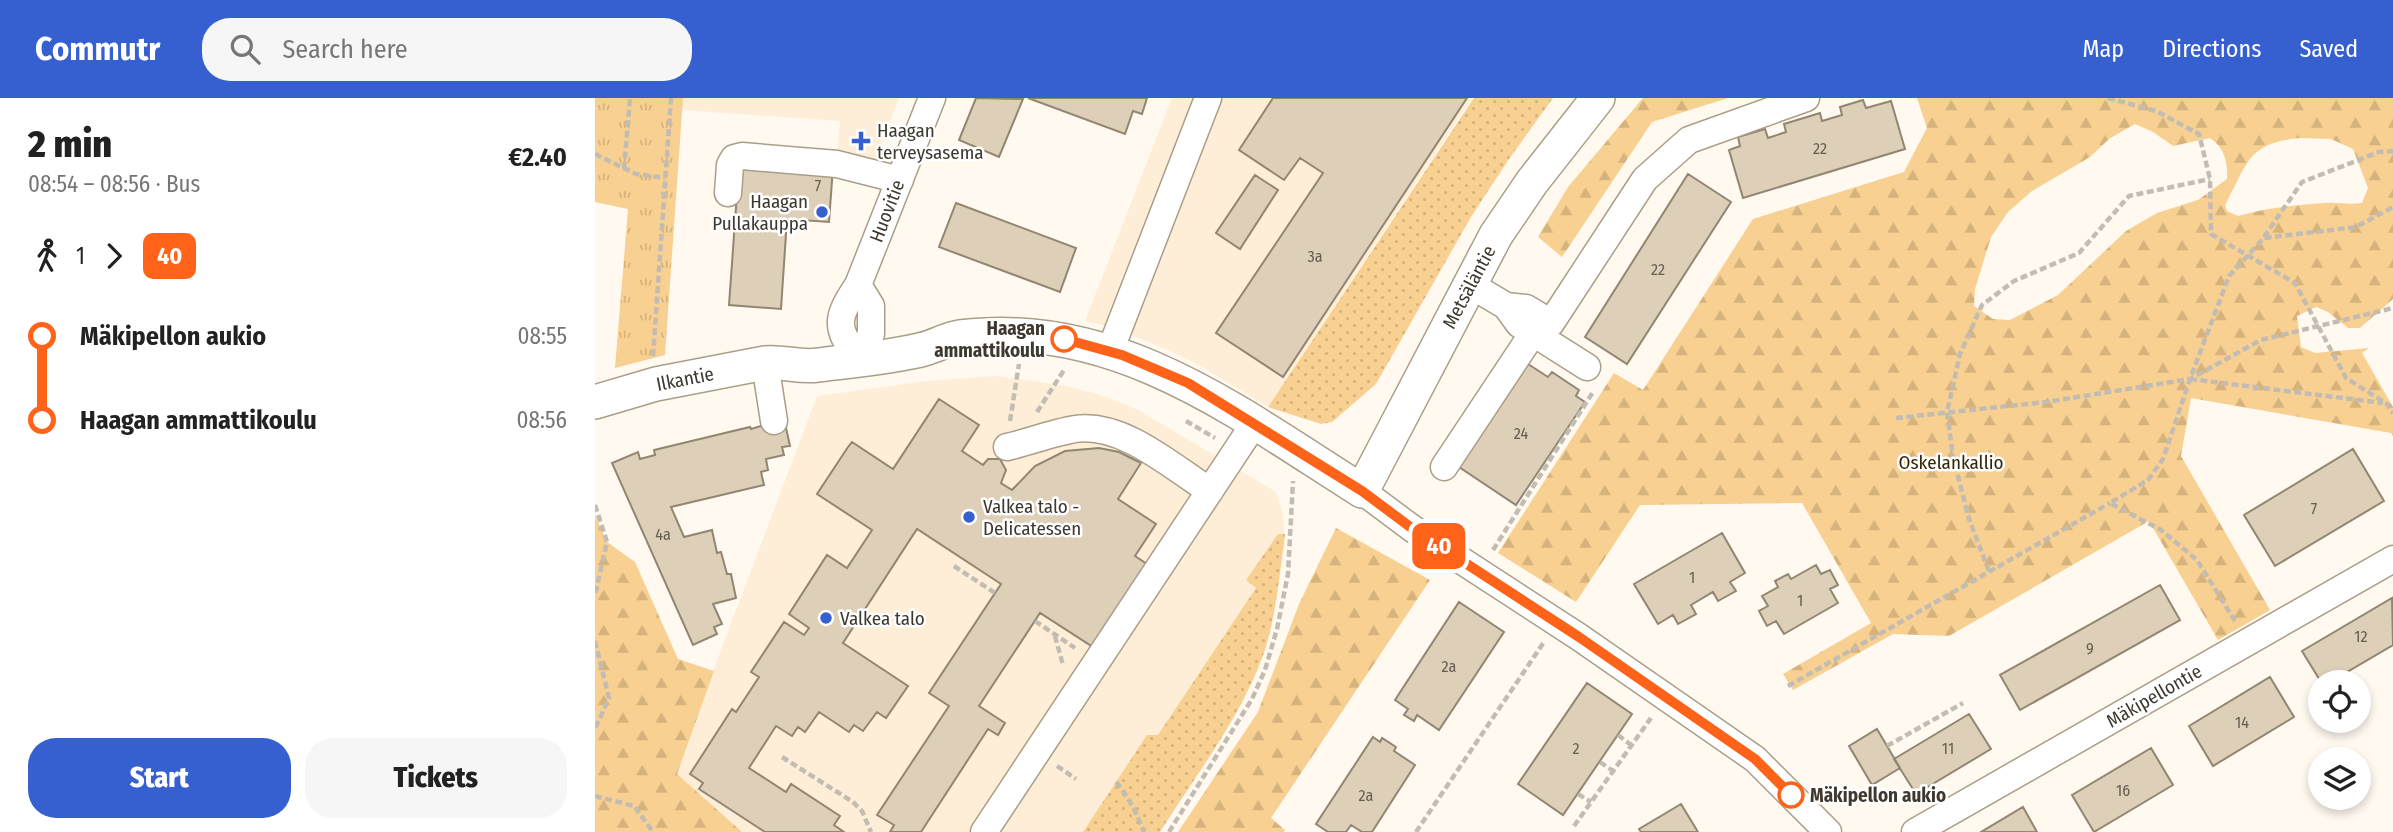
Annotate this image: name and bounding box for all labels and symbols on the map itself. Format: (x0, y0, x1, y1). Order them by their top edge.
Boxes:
place label: Haagan terveysasema (877, 119, 984, 164)
marker: Haagan terveysasema (851, 131, 871, 151)
house number: 22 (1813, 139, 1827, 158)
house number: 7 (815, 176, 822, 195)
street label: Huovitie (865, 177, 909, 245)
place label: Haagan Pullakauppa (712, 190, 808, 235)
marker: Haagan Pullakauppa (814, 204, 830, 220)
street label: Metsäläntie (1438, 241, 1500, 333)
house number: 3a (1307, 247, 1323, 266)
house number: 22 (1651, 260, 1665, 279)
place label: Haagan ammattikoulu (934, 317, 1045, 362)
marker: Haagan ammattikoulu (1051, 326, 1077, 352)
street label: Ilkantie (654, 362, 716, 396)
house number: 24 (1514, 424, 1528, 443)
park label: Oskelankallio (1899, 451, 2003, 474)
place label: Valkea talo - Delicatessen (983, 495, 1081, 540)
house number: 7 (2311, 499, 2318, 518)
marker: Valkea talo - Delicatessen (961, 509, 977, 525)
line badge: 40 (1407, 523, 1471, 569)
house number: 4a (655, 525, 671, 544)
house number: 1 (1689, 568, 1695, 587)
house number: 1 (1797, 591, 1803, 610)
place label: Valkea talo (840, 607, 925, 630)
marker: Valkea talo (818, 610, 834, 626)
house number: 12 (2354, 627, 2368, 646)
house number: 9 (2086, 639, 2094, 658)
house number: 2a (1442, 657, 1457, 676)
street label: Mäkipellontie (2102, 659, 2206, 733)
house number: 14 (2235, 713, 2249, 732)
house number: 2 (1572, 739, 1580, 758)
house number: 11 (1942, 739, 1954, 758)
house number: 16 (2116, 781, 2130, 800)
marker: Mäkipellon aukio (1778, 782, 1804, 808)
place label: Mäkipellon aukio (1810, 784, 1946, 807)
house number: 2a (1359, 786, 1374, 805)

